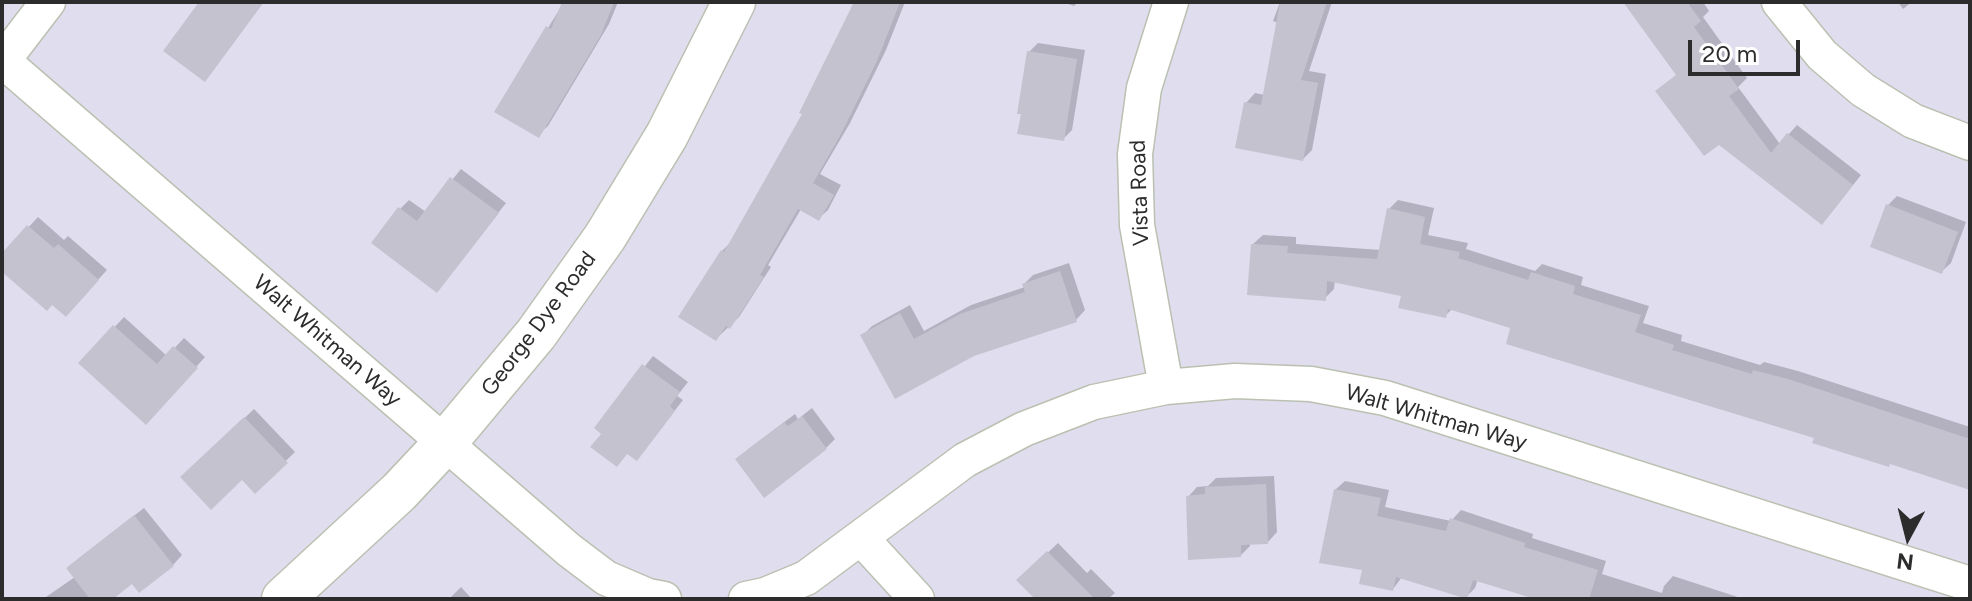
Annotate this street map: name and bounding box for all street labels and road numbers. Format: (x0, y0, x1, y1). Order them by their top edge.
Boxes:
street label: Vista Road (1125, 139, 1155, 247)
street label: George Dye Road (476, 247, 602, 401)
street label: Walt Whitman Way (248, 270, 406, 412)
street label: Walt Whitman Way (1342, 379, 1530, 457)

